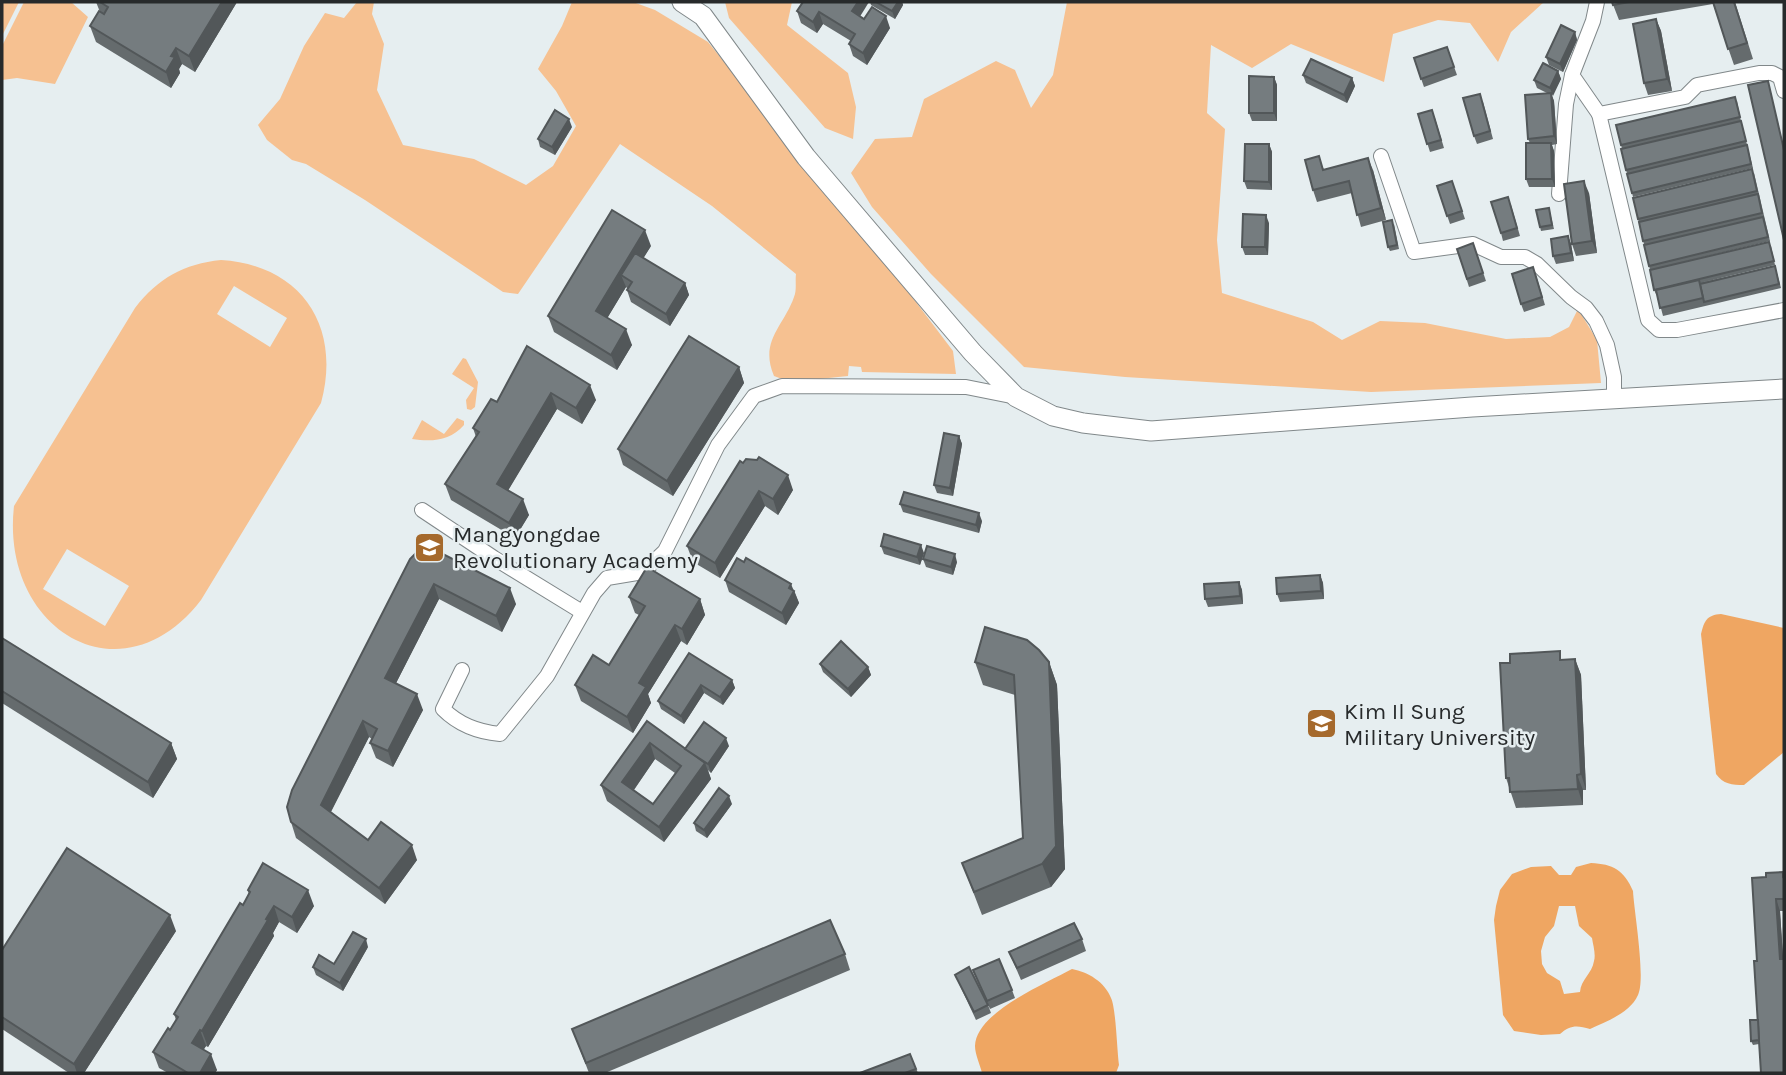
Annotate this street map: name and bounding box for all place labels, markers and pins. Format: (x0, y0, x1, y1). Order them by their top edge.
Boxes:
place label: Mangyongdae Revolutionary Academy (453, 521, 698, 574)
school or university icon: Mangyongdae Revolutionary Academy (413, 530, 447, 564)
place label: Kim Il Sung Military University (1344, 698, 1535, 751)
school or university icon: Kim Il Sung Military University (1304, 707, 1338, 741)

